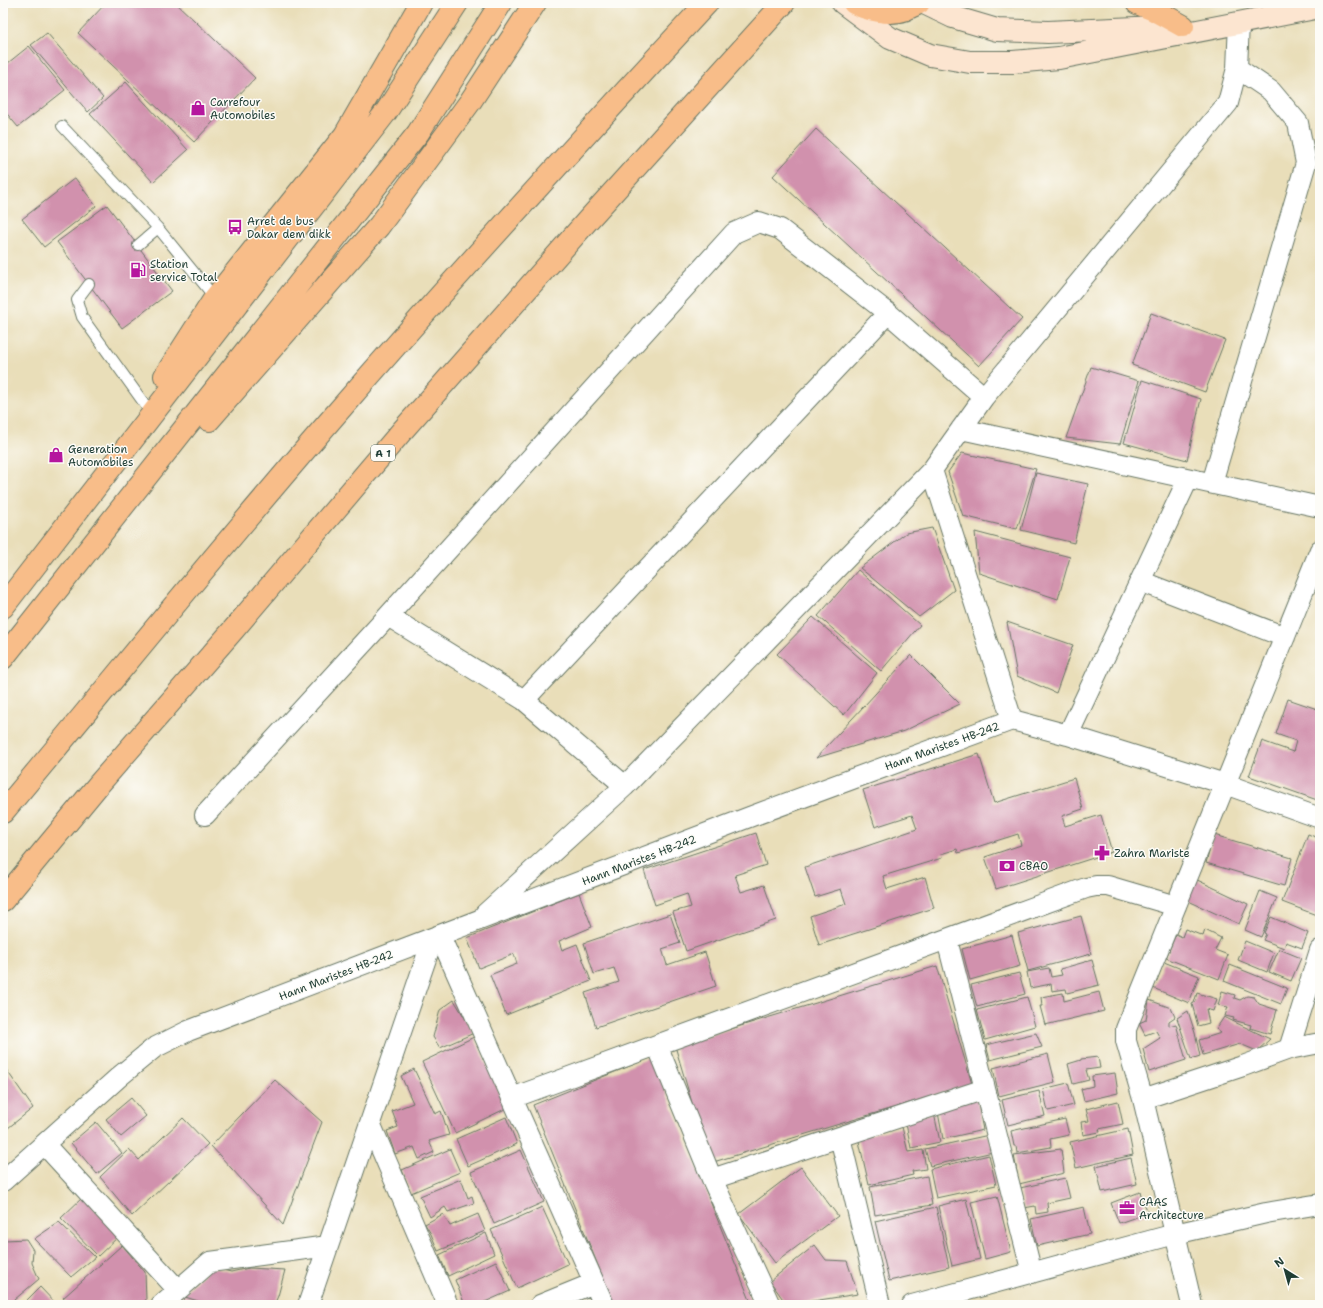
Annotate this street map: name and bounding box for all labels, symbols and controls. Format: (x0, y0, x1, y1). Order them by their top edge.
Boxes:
place label: Carrefour Automobiles (210, 95, 276, 123)
shop icon: Carrefour Automobiles (189, 99, 207, 117)
place label: Arret de bus Dakar dem dikk (247, 214, 331, 242)
bus stop icon: Arret de bus Dakar dem dikk (226, 218, 244, 236)
place label: Station service Total (150, 257, 218, 285)
fuel station icon: Station service Total (129, 261, 147, 279)
place label: Generation Automobiles (68, 442, 134, 470)
road number: A 1 (371, 445, 395, 461)
shop icon: Generation Automobiles (47, 446, 65, 464)
street label: Hann Maristes HB-242 (883, 719, 1002, 774)
street label: Hann Maristes HB-242 (580, 832, 698, 889)
pharmacy icon: Zahra Mariste (1093, 844, 1111, 862)
place label: Zahra Mariste (1114, 846, 1190, 861)
bank icon: CBAO (998, 857, 1016, 875)
place label: CBAO (1019, 859, 1048, 874)
street label: Hann Maristes HB-242 (277, 947, 395, 1004)
place label: CAAS Architecture (1139, 1195, 1204, 1223)
office icon: CAAS Architecture (1118, 1199, 1136, 1217)
north arrow (1265, 1250, 1305, 1290)
text: N (1271, 1254, 1288, 1271)

